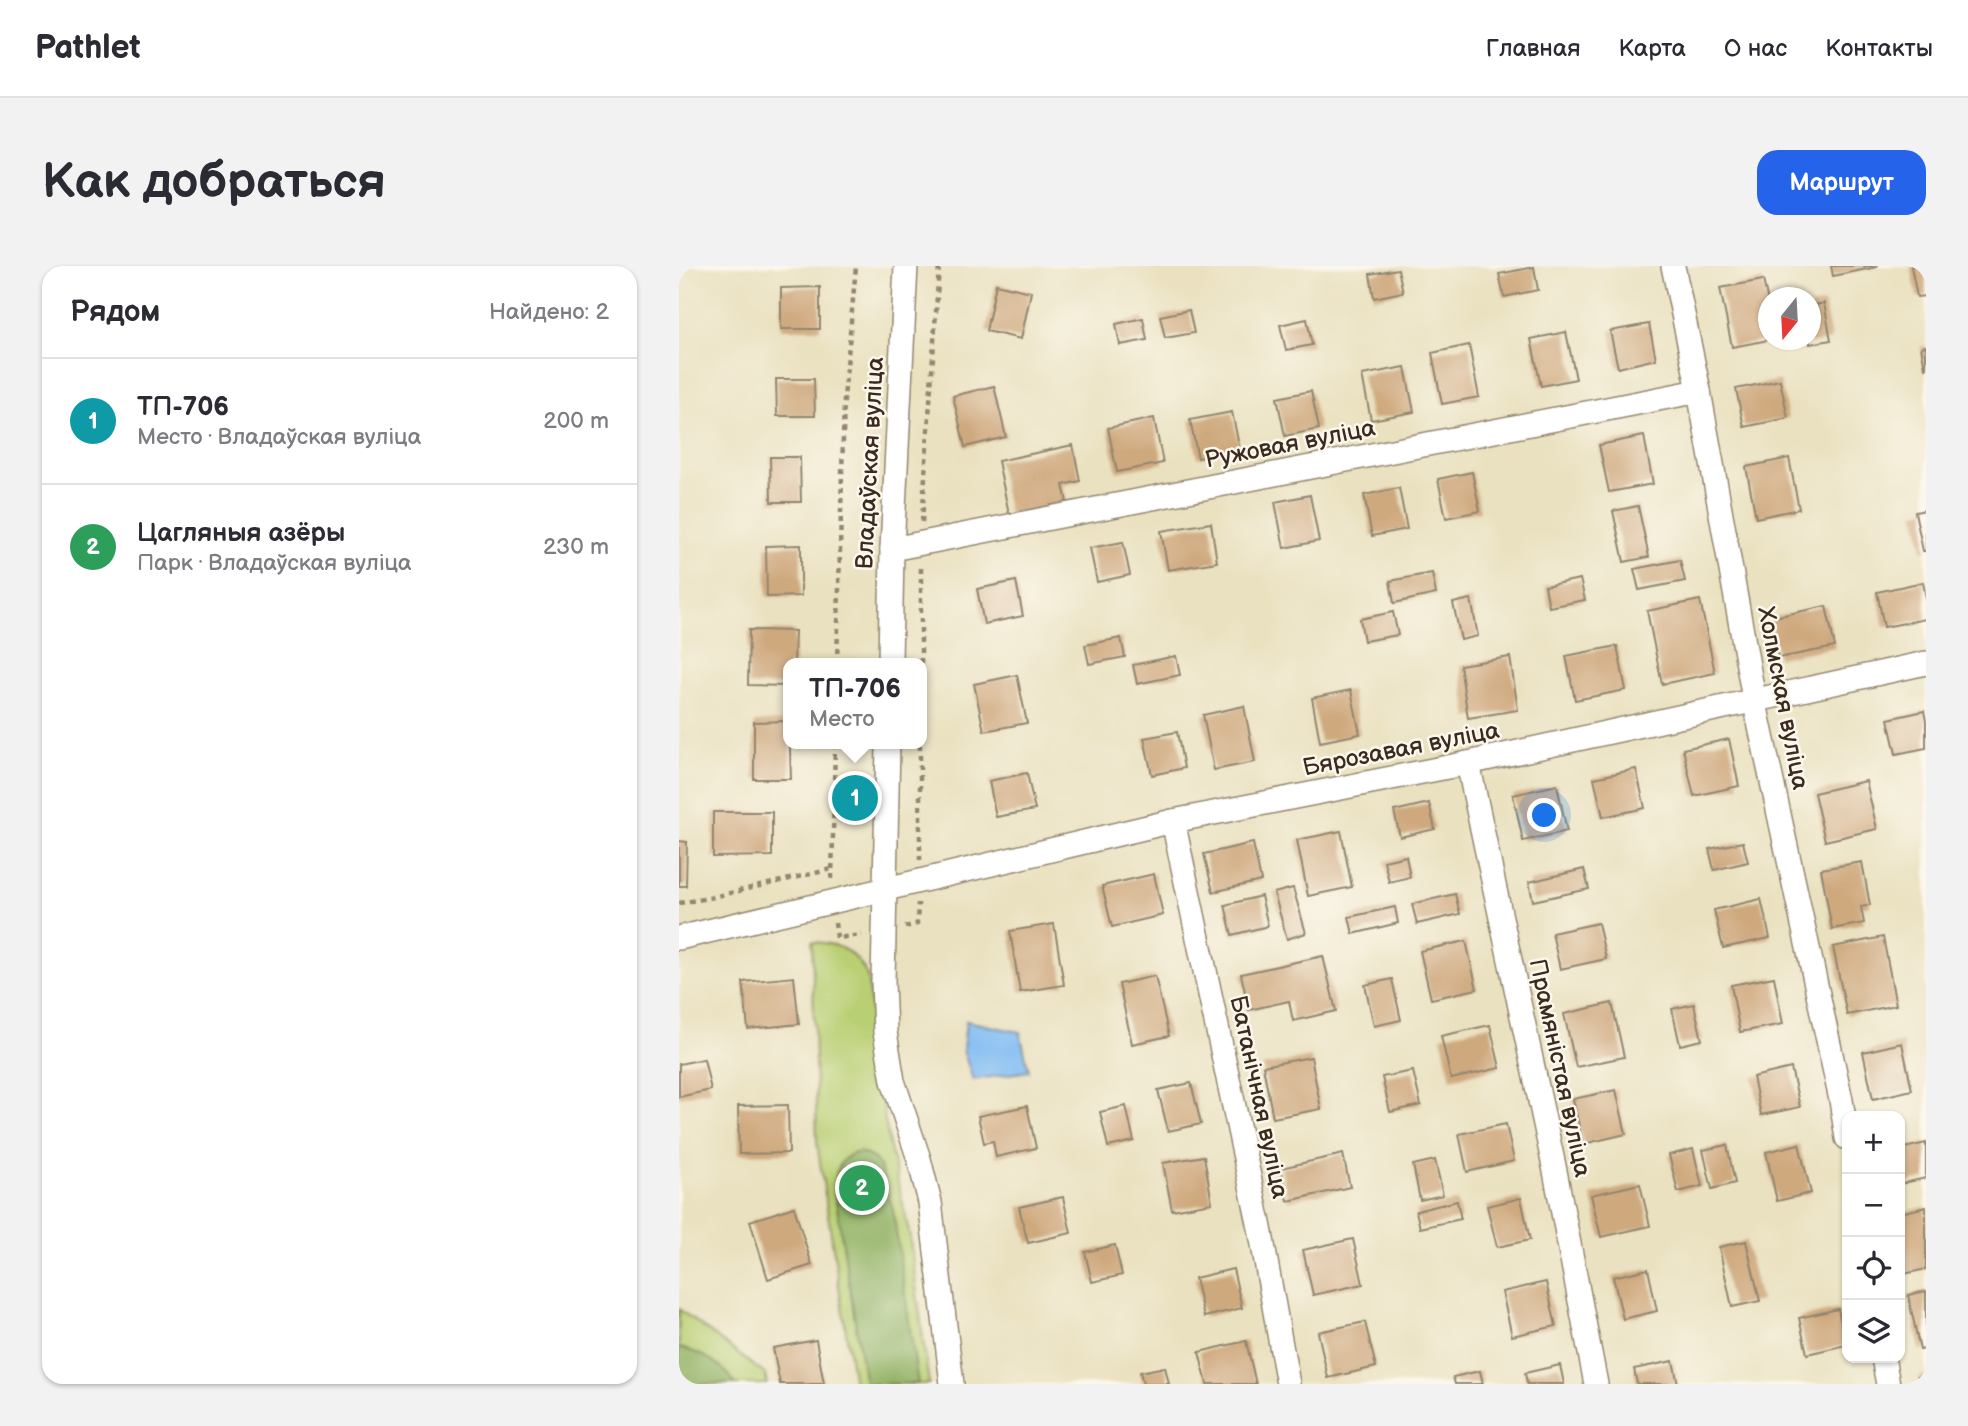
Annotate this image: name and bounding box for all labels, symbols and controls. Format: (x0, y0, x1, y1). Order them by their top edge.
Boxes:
text: Pathlet (35, 28, 140, 68)
text: Главная (1486, 34, 1580, 63)
text: Карта (1618, 34, 1686, 63)
text: О нас (1724, 34, 1787, 63)
text: Контакты (1825, 34, 1933, 63)
button: Маршрут (1757, 150, 1926, 215)
text: Как добраться (42, 153, 386, 212)
north arrow (1758, 287, 1821, 350)
text: Рядом (70, 294, 160, 330)
text: Найдено: 2 (489, 298, 609, 326)
street label: Владаўская вуліца (850, 356, 890, 570)
text: ТП-706 (137, 392, 229, 423)
text: 1 (88, 407, 98, 435)
text: 200 m (543, 407, 609, 435)
street label: Ружовая вуліца (1202, 413, 1378, 475)
text: Место · Владаўская вуліца (137, 423, 421, 451)
text: Цагляныя азёры (137, 518, 345, 549)
text: 2 (86, 533, 100, 561)
text: 230 m (543, 533, 609, 561)
text: Парк · Владаўская вуліца (137, 549, 412, 577)
street label: Холмская вуліца (1751, 604, 1815, 792)
popup (783, 658, 927, 749)
text: ТП-706 (809, 674, 901, 705)
text: Место (809, 705, 875, 733)
street label: Бярозавая вуліца (1300, 716, 1502, 782)
pin: 1 (832, 772, 878, 824)
your location (1527, 798, 1561, 832)
street label: Прамяністая вуліца (1523, 956, 1597, 1180)
street label: Батанічная вуліца (1223, 993, 1295, 1201)
map controls (1842, 1111, 1905, 1363)
button: + (1842, 1111, 1905, 1174)
pin: 2 (839, 1162, 885, 1214)
button: − (1842, 1174, 1905, 1237)
button: locate (1842, 1237, 1905, 1300)
button: layers (1842, 1300, 1905, 1363)

